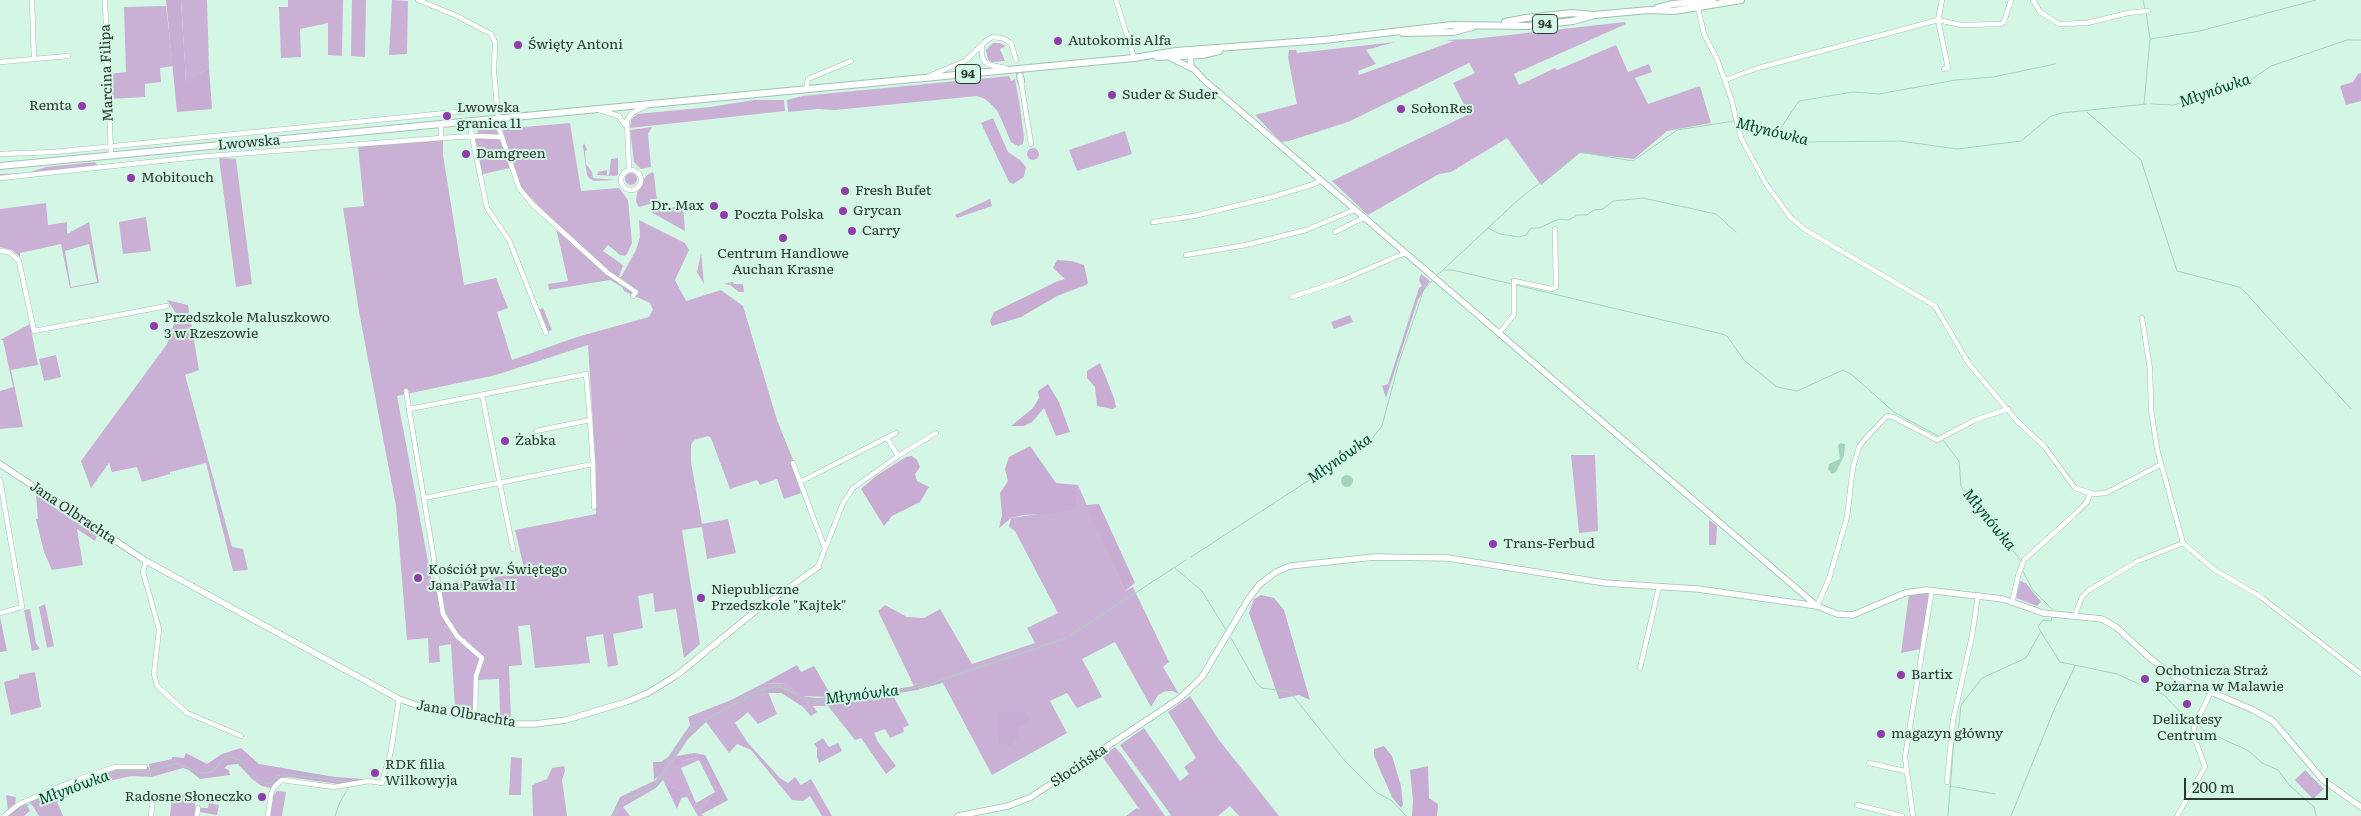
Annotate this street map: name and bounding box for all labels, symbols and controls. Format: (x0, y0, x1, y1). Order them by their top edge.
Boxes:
road number: 94 (1532, 14, 1558, 34)
street label: Marcina Filipa (97, 24, 117, 122)
place label: Autokomis Alfa (1068, 33, 1171, 49)
marker: Autokomis Alfa (1052, 35, 1064, 47)
place label: Święty Antoni (528, 37, 623, 53)
marker: Święty Antoni (512, 39, 524, 51)
road number: 94 (956, 64, 980, 84)
water label: Młynówka (2177, 70, 2253, 112)
place label: Suder & Suder (1122, 87, 1218, 103)
marker: Suder & Suder (1106, 89, 1118, 101)
place label: Remta (29, 98, 72, 114)
marker: Remta (76, 100, 88, 112)
place label: Lwowska granica 11 (457, 100, 521, 132)
place label: SołonRes (1411, 101, 1472, 117)
marker: SołonRes (1395, 103, 1407, 115)
marker: Lwowska granica 11 (441, 110, 453, 122)
water label: Młynówka (1734, 114, 1810, 150)
street label: Lwowska (217, 132, 281, 154)
place label: Damgreen (476, 146, 546, 162)
marker: Damgreen (460, 148, 472, 160)
place label: Mobitouch (141, 170, 214, 186)
marker: Mobitouch (125, 172, 137, 184)
place label: Fresh Bufet (855, 183, 931, 199)
marker: Fresh Bufet (839, 185, 851, 197)
place label: Dr. Max (651, 198, 704, 214)
marker: Dr. Max (708, 200, 720, 212)
place label: Grycan (853, 203, 902, 219)
marker: Grycan (837, 205, 849, 217)
place label: Poczta Polska (734, 207, 824, 223)
marker: Poczta Polska (718, 209, 730, 221)
place label: Carry (862, 223, 900, 239)
marker: Carry (846, 225, 858, 237)
marker: Centrum Handlowe Auchan Krasne (777, 232, 789, 244)
place label: Centrum Handlowe Auchan Krasne (717, 246, 849, 278)
place label: Przedszkole Maluszkowo 3 w Rzeszowie (164, 310, 330, 342)
marker: Przedszkole Maluszkowo 3 w Rzeszowie (148, 320, 160, 332)
water label: Młynówka (1305, 430, 1375, 488)
place label: Żabka (515, 433, 556, 449)
marker: Żabka (499, 435, 511, 447)
street label: Jana Olbrachta (27, 478, 119, 548)
water label: Młynówka (1959, 486, 2019, 554)
place label: Trans-Ferbud (1503, 536, 1595, 552)
marker: Trans-Ferbud (1487, 538, 1499, 550)
place label: Kościół pw. Świętego Jana Pawła II (428, 562, 567, 594)
marker: Kościół pw. Świętego Jana Pawła II (412, 572, 424, 584)
place label: Niepubliczne Przedszkole "Kajtek" (711, 582, 846, 614)
marker: Niepubliczne Przedszkole "Kajtek" (695, 592, 707, 604)
place label: Ochotnicza Straż Pożarna w Malawie (2155, 663, 2284, 696)
place label: Bartix (1911, 667, 1953, 683)
marker: Bartix (1895, 669, 1907, 681)
marker: Ochotnicza Straż Pożarna w Malawie (2139, 673, 2151, 685)
water label: Młynówka (824, 682, 900, 708)
street label: Jana Olbrachta (415, 697, 517, 731)
marker: Delikatesy Centrum (2181, 698, 2193, 710)
place label: Delikatesy Centrum (2152, 712, 2222, 744)
place label: magazyn główny (1891, 726, 2003, 742)
marker: magazyn główny (1875, 728, 1887, 740)
street label: Słocińska (1048, 741, 1110, 791)
place label: RDK filia Wilkowyja (385, 757, 458, 790)
water label: Młynówka (36, 767, 112, 809)
marker: RDK filia Wilkowyja (369, 767, 381, 779)
scale bar (2186, 768, 2330, 800)
text: 200 m (2192, 775, 2235, 798)
place label: Radosne Słoneczko (125, 789, 252, 805)
marker: Radosne Słoneczko (256, 791, 268, 803)

